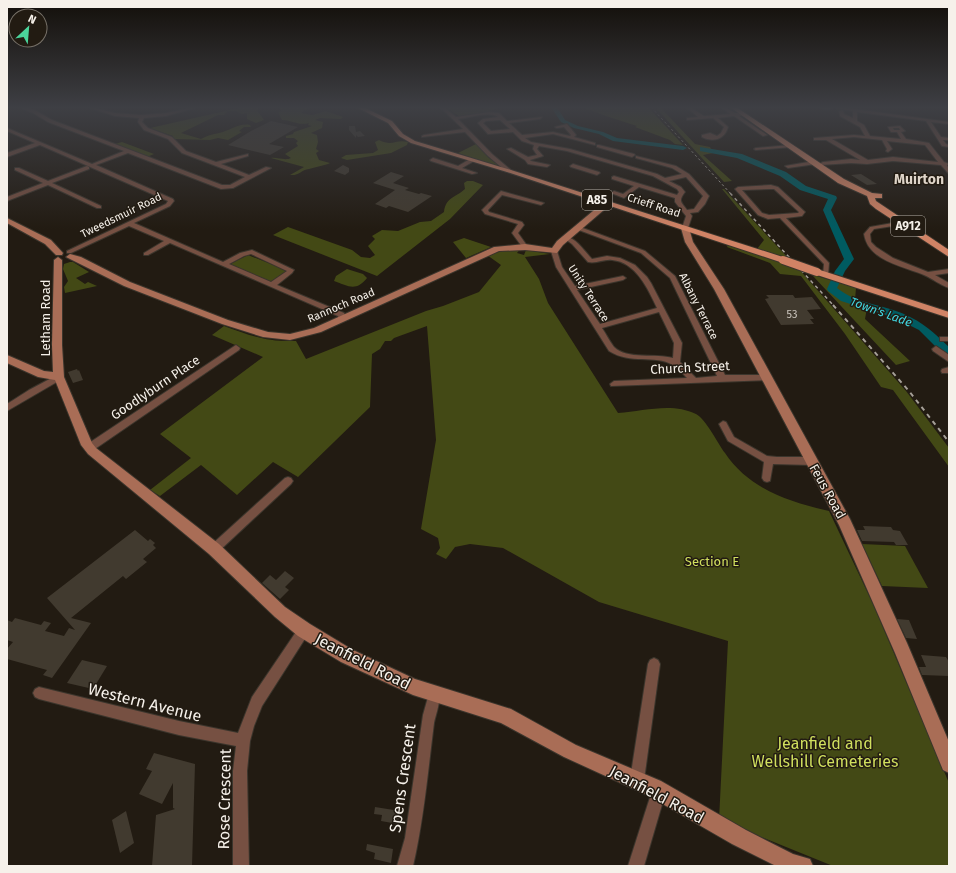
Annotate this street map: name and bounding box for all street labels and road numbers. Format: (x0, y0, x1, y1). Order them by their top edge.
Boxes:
street label: Tweedsmuir Road (79, 190, 164, 241)
road number: A85 (582, 190, 612, 210)
street label: Crieff Road (626, 191, 682, 220)
road number: A912 (891, 216, 925, 236)
street label: Unity Terrace (565, 262, 612, 324)
street label: Albany Terrace (676, 271, 721, 342)
street label: Letham Road (38, 279, 53, 357)
street label: Rannoch Road (306, 285, 377, 325)
street label: Goodlyburn Place (108, 352, 203, 423)
street label: Church Street (650, 358, 730, 377)
street label: Feus Road (806, 461, 849, 521)
street label: Jeanfield Road (312, 629, 414, 694)
street label: Western Avenue (86, 679, 204, 726)
street label: Spens Crescent (385, 722, 420, 834)
street label: Rose Crescent (214, 748, 235, 850)
street label: Jeanfield Road (606, 761, 707, 827)

